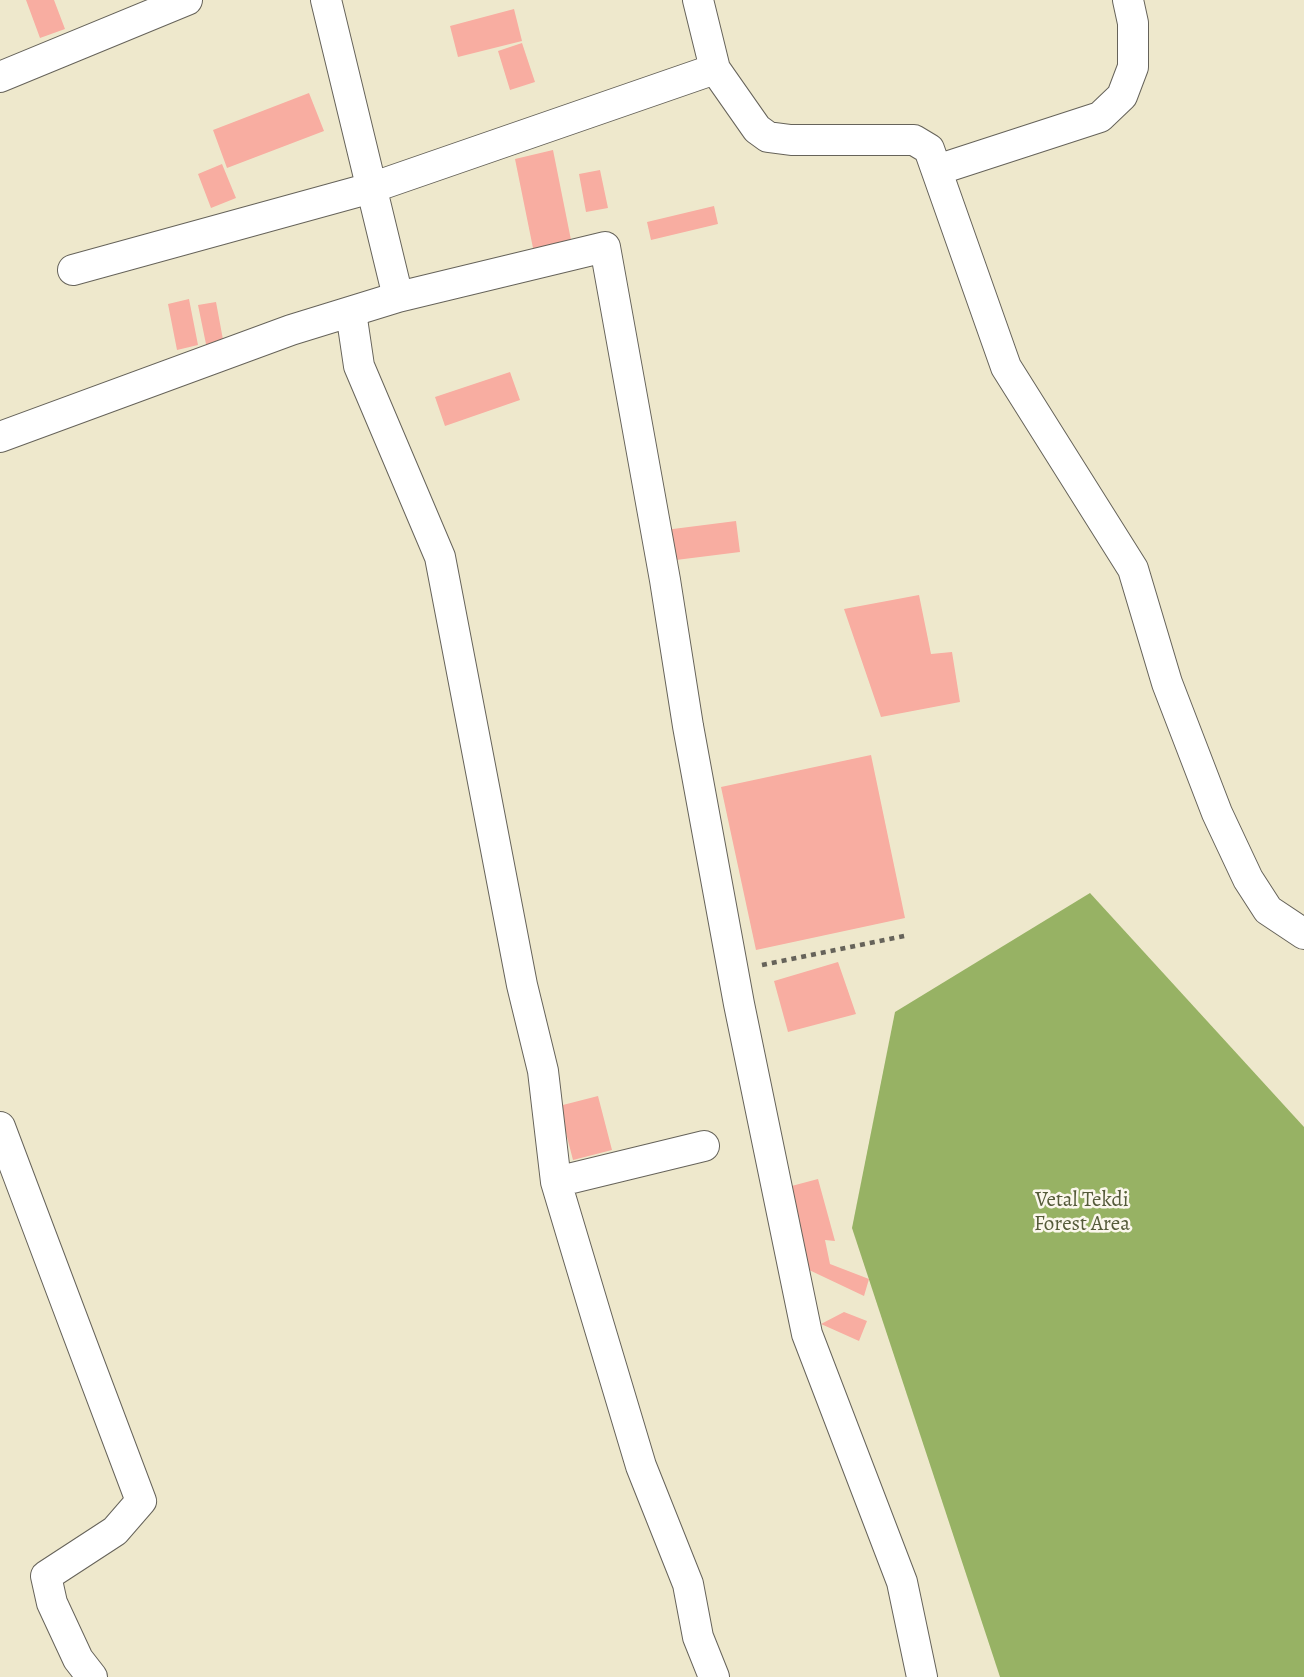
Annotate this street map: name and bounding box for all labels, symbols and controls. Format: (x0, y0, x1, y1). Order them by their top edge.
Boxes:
park label: Vetal Tekdi Forest Area (1034, 1188, 1130, 1238)

